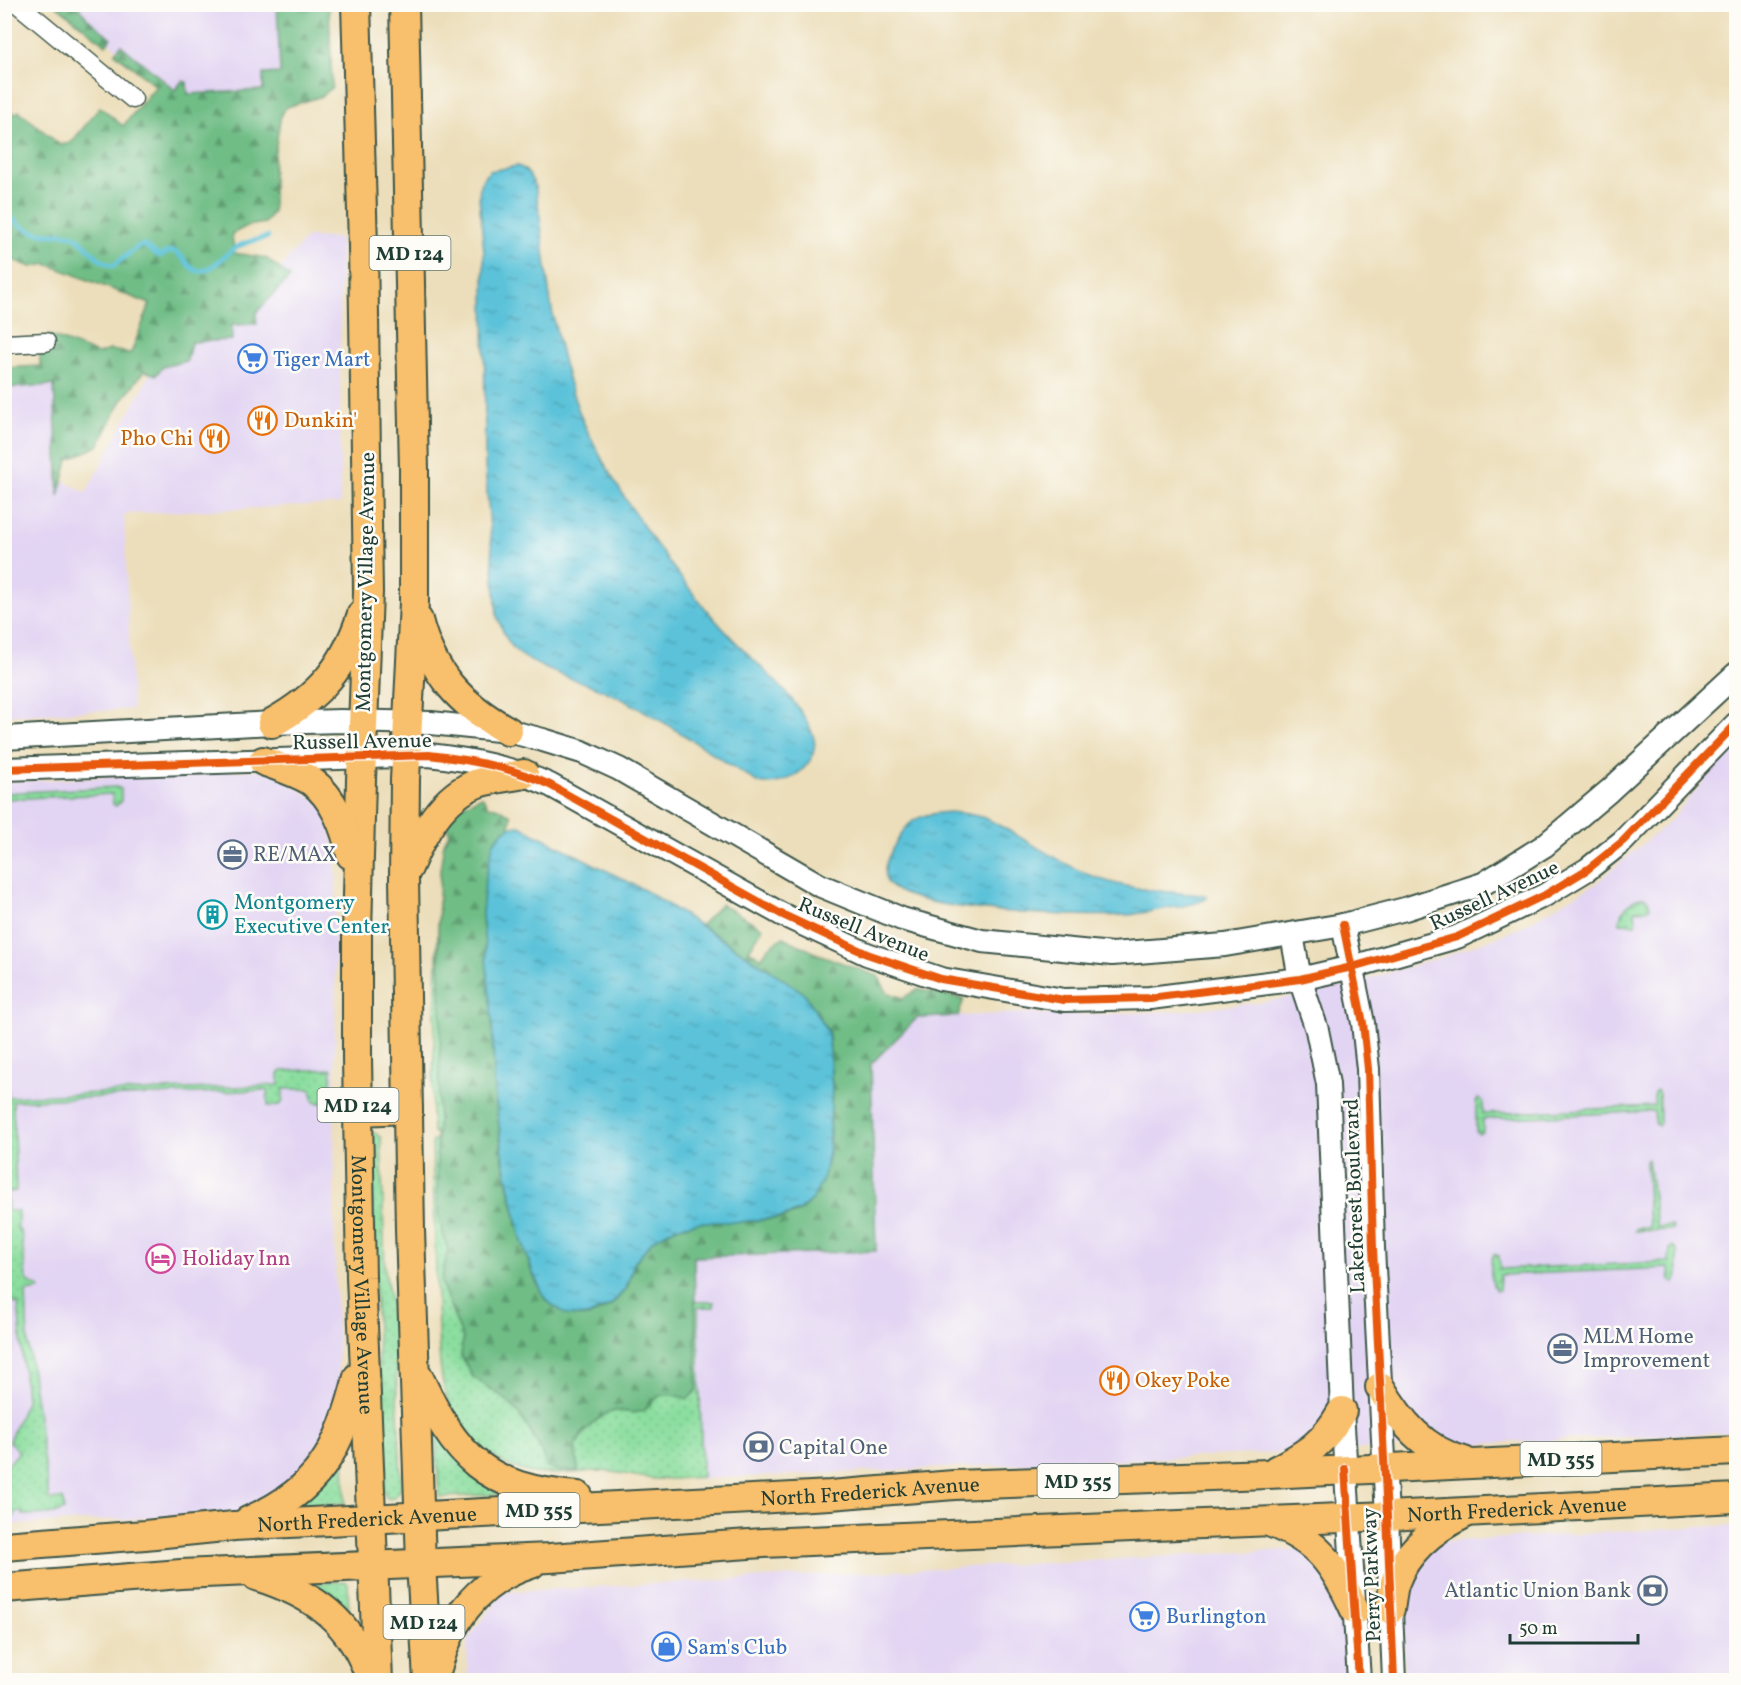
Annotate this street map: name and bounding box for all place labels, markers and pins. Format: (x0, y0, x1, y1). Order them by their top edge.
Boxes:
supermarket icon: Tiger Mart (236, 343, 268, 375)
place label: Tiger Mart (273, 346, 370, 375)
restaurant icon: Dunkin' (247, 404, 279, 436)
place label: Dunkin' (284, 407, 357, 436)
restaurant icon: Pho Chi (198, 422, 230, 454)
place label: Pho Chi (120, 425, 193, 454)
office icon: RE/MAX (216, 838, 248, 870)
place label: RE/MAX (253, 841, 336, 870)
place label: Montgomery Executive Center (234, 889, 389, 942)
building icon: Montgomery Executive Center (197, 898, 229, 930)
hotel icon: Holiday Inn (145, 1242, 177, 1274)
place label: Holiday Inn (182, 1245, 291, 1274)
place label: MLM Home Improvement (1583, 1323, 1710, 1376)
office icon: MLM Home Improvement (1546, 1332, 1578, 1364)
restaurant icon: Okey Poke (1098, 1364, 1130, 1396)
place label: Okey Poke (1135, 1367, 1230, 1396)
bank icon: Capital One (742, 1431, 774, 1463)
place label: Capital One (779, 1434, 888, 1463)
bank icon: Atlantic Union Bank (1636, 1574, 1668, 1606)
place label: Atlantic Union Bank (1444, 1577, 1632, 1606)
supermarket icon: Burlington (1129, 1600, 1161, 1632)
place label: Burlington (1166, 1603, 1266, 1632)
shop icon: Sam's Club (650, 1631, 682, 1663)
place label: Sam's Club (687, 1634, 787, 1663)

